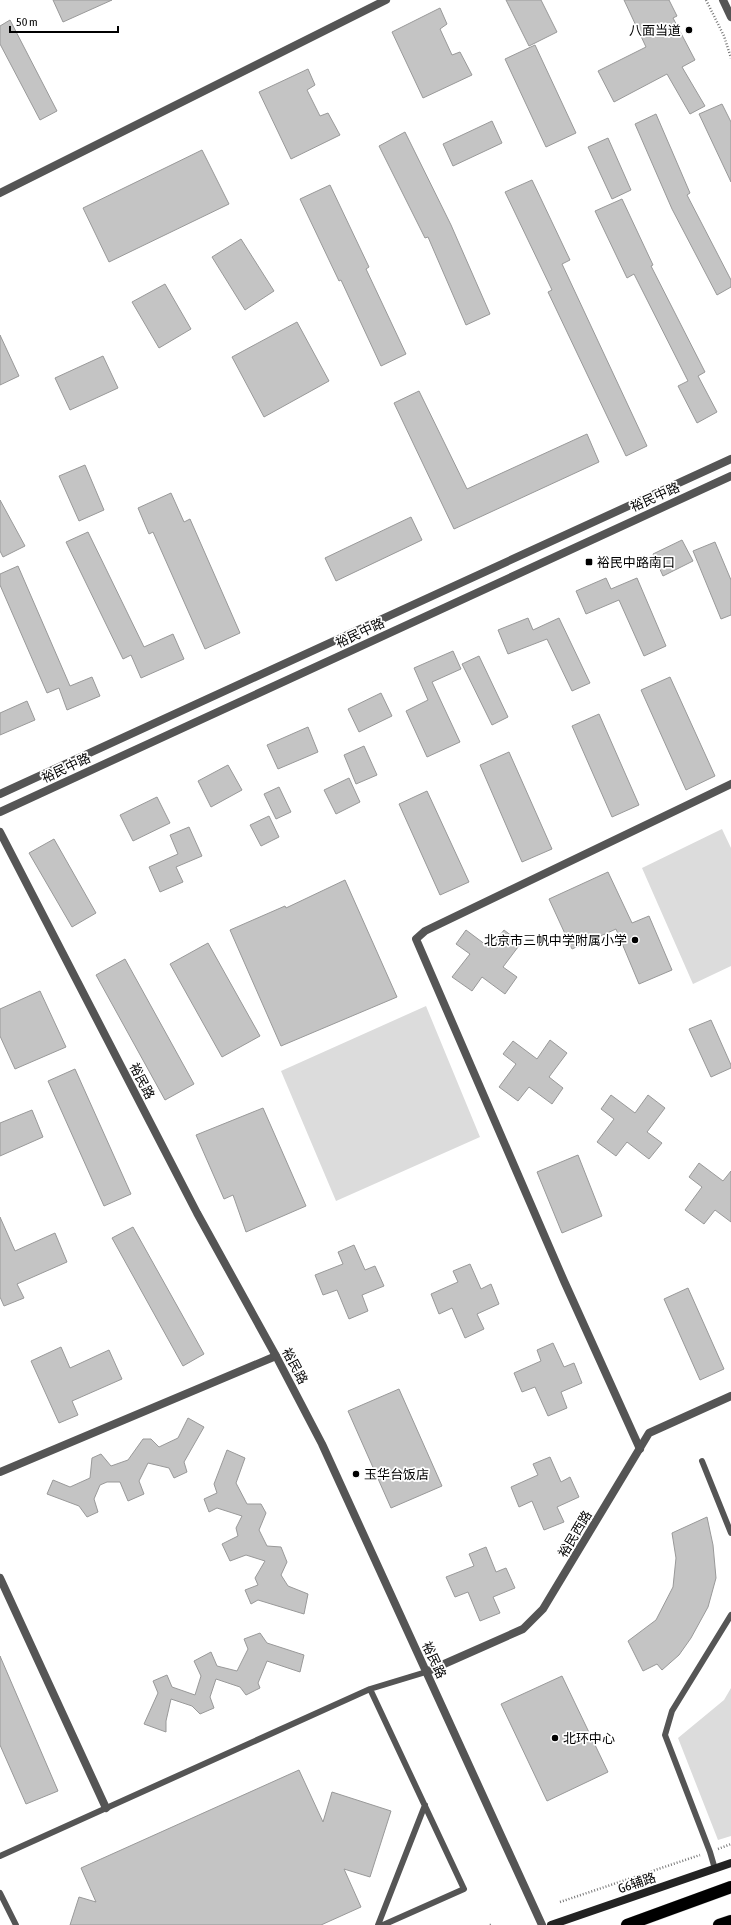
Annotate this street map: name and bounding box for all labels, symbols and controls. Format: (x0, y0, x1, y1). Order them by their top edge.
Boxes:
scale bar (10, 8, 118, 34)
text: 50 m (16, 15, 38, 29)
place label: 八面当道 (629, 23, 681, 38)
marker: 八面当道 (684, 25, 694, 35)
street label: 裕民中路 (628, 480, 682, 514)
place label: 裕民中路南口 (597, 555, 675, 570)
marker: 裕民中路南口 (584, 557, 594, 567)
street label: 裕民中路 (333, 615, 387, 651)
street label: 裕民中路 (39, 750, 93, 786)
place label: 北京市三帆中学附属小学 (484, 933, 627, 948)
marker: 北京市三帆中学附属小学 (630, 935, 640, 945)
street label: 裕民路 (126, 1060, 158, 1102)
street label: 裕民路 (279, 1345, 311, 1387)
place label: 玉华台饭店 (364, 1467, 429, 1482)
marker: 玉华台饭店 (351, 1469, 361, 1479)
street label: 裕民西路 (555, 1508, 595, 1560)
street label: 裕民路 (419, 1639, 449, 1681)
place label: 北环中心 (563, 1731, 615, 1746)
marker: 北环中心 (550, 1733, 560, 1743)
street label: G6辅路 (616, 1870, 658, 1896)

